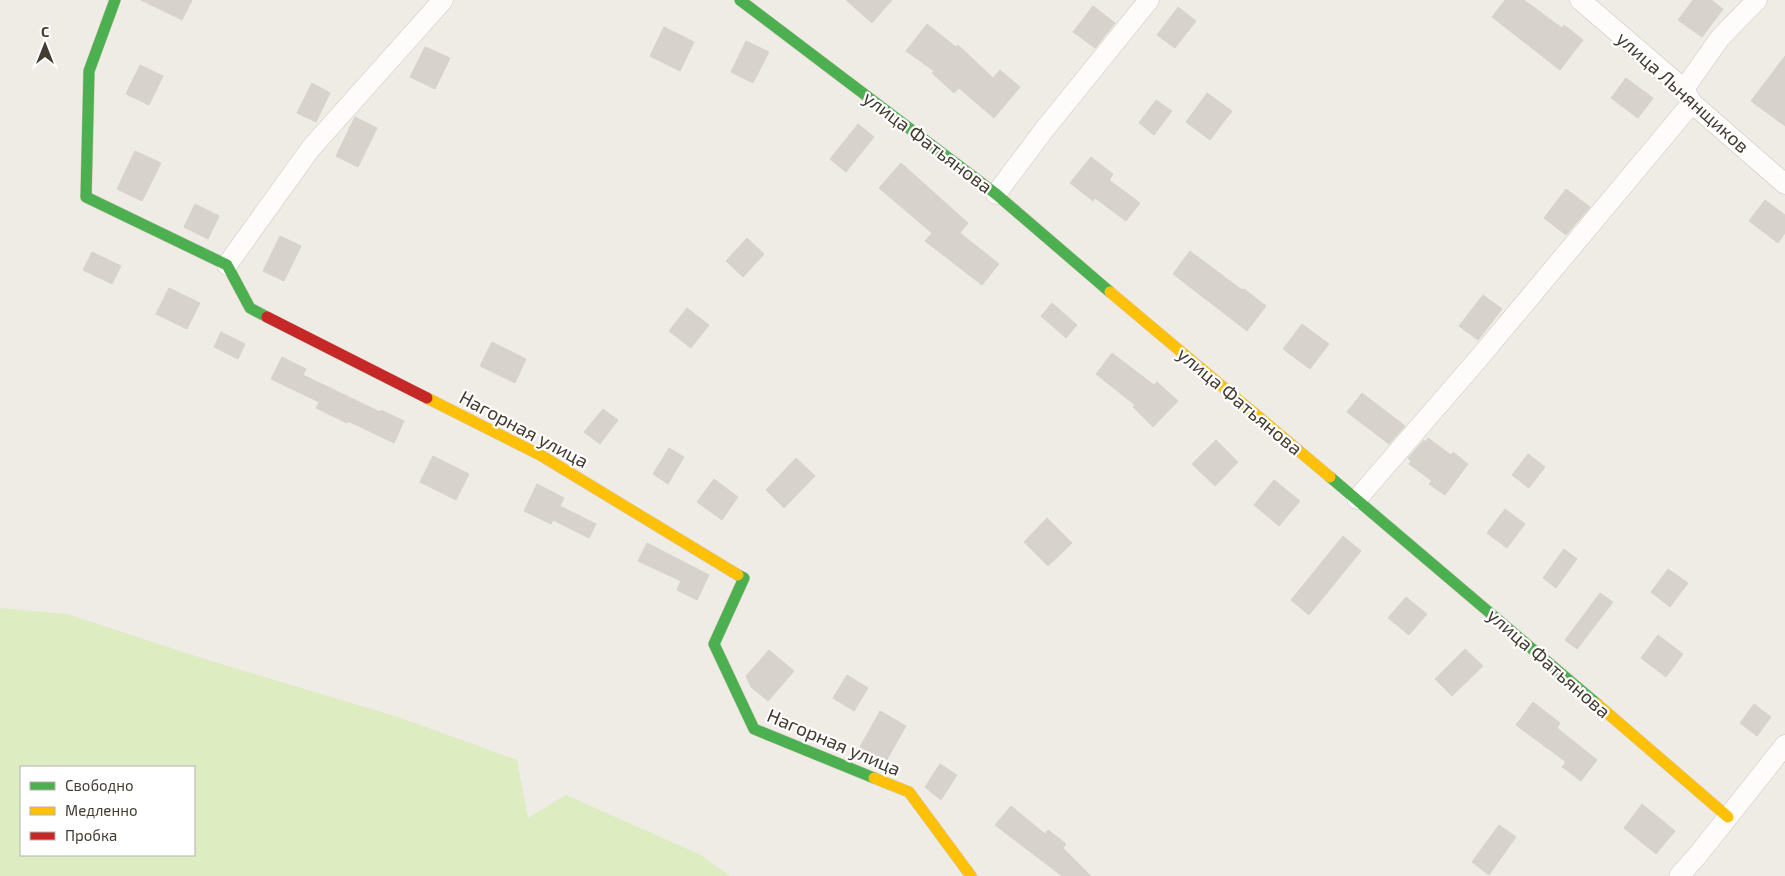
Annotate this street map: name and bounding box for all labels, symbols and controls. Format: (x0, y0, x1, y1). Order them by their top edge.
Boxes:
north arrow (20, 20, 70, 70)
text: С (41, 23, 49, 40)
street label: улица Льнянщиков (1612, 26, 1754, 158)
street label: улица Фатьянова (859, 86, 997, 198)
street label: улица Фатьянова (1173, 342, 1307, 460)
street label: Нагорная улица (455, 385, 593, 473)
street label: улица Фатьянова (1482, 603, 1616, 723)
street label: Нагорная улица (764, 703, 904, 781)
legend (20, 766, 195, 856)
text: Свободно (65, 776, 134, 794)
text: Медленно (65, 801, 138, 819)
text: Пробка (65, 826, 117, 844)

